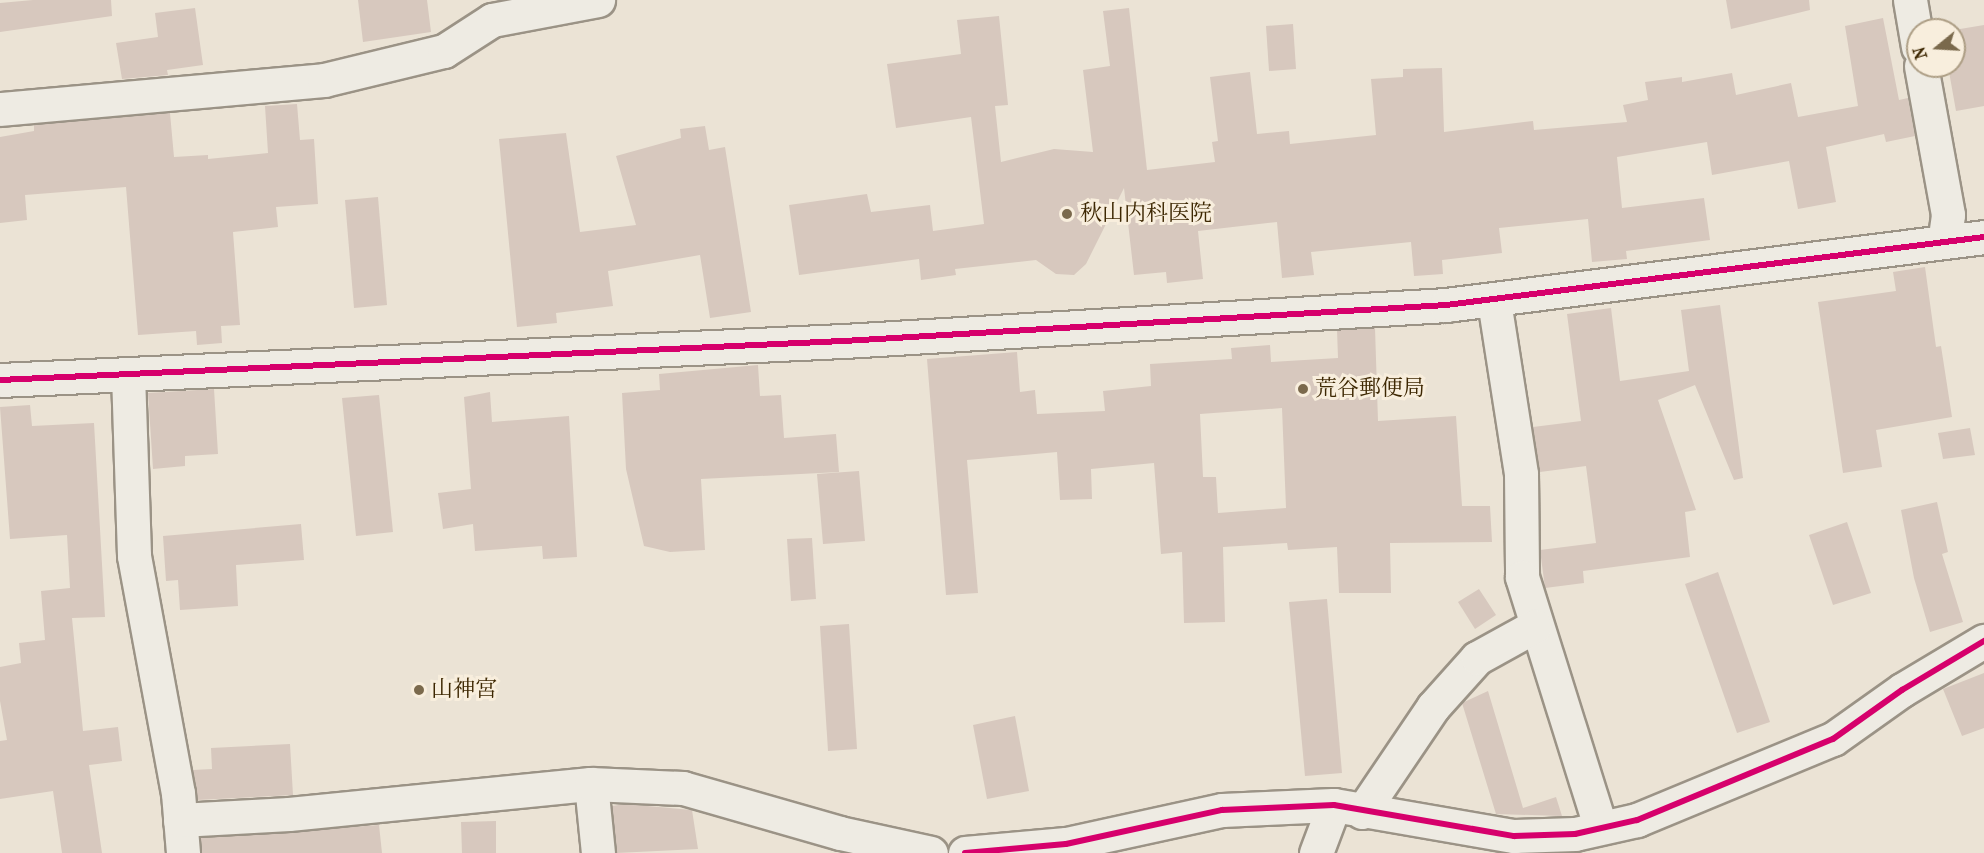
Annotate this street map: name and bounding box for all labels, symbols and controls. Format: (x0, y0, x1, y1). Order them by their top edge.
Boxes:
north arrow (1906, 18, 1966, 78)
text: N (1909, 44, 1931, 62)
place label: 秋山内科医院 (1080, 201, 1212, 227)
marker: 秋山内科医院 (1058, 205, 1076, 223)
place label: 荒谷郵便局 (1315, 376, 1425, 402)
marker: 荒谷郵便局 (1296, 382, 1310, 396)
place label: 山神宮 (431, 677, 497, 703)
marker: 山神宮 (412, 683, 426, 697)

